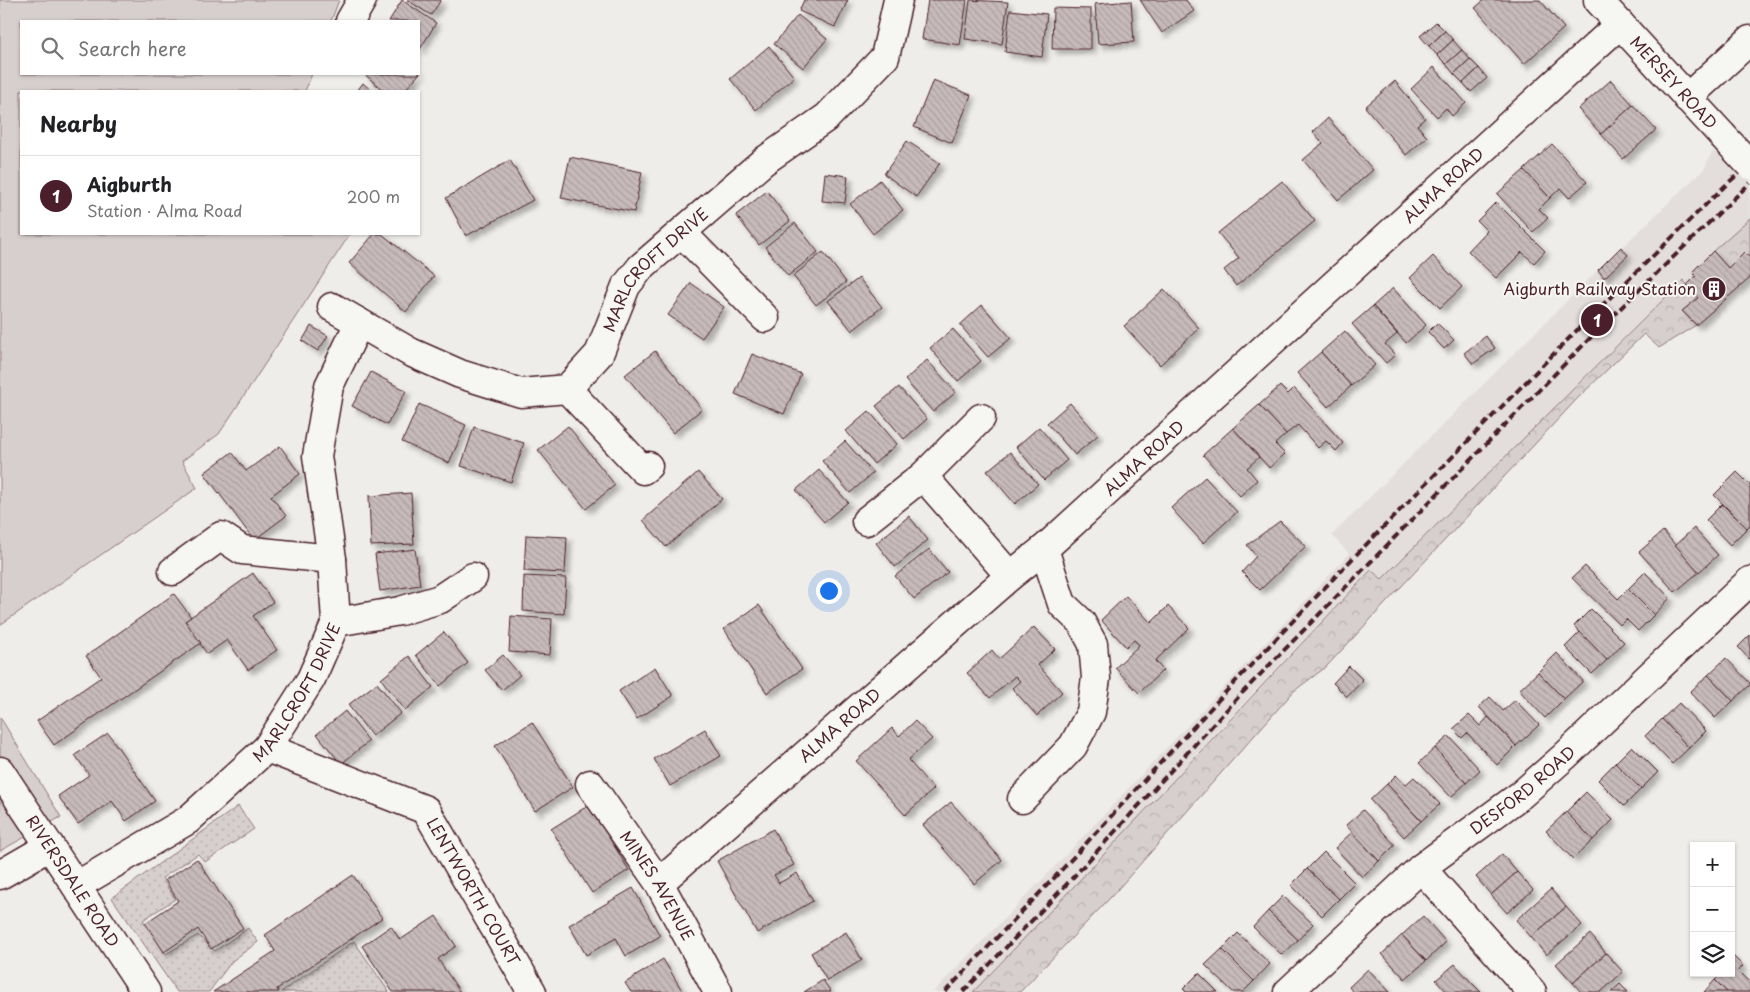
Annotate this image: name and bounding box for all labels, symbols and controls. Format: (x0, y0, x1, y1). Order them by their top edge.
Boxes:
search box (20, 20, 420, 75)
street label: MERSEY ROAD (1625, 30, 1724, 134)
icon: search (38, 34, 66, 62)
text: Search here (78, 34, 187, 62)
text: Nearby (40, 107, 117, 139)
street label: ALMA ROAD (1397, 141, 1488, 228)
text: Aigburth (87, 170, 172, 198)
text: 1 (52, 184, 60, 208)
text: 200 m (347, 184, 400, 208)
text: Station · Alma Road (87, 198, 242, 222)
street label: MARLCROFT DRIVE (596, 201, 713, 335)
place label: Aigburth Railway Station (1503, 276, 1696, 300)
building icon: Aigburth Railway Station (1701, 276, 1727, 302)
pin: 1 (1581, 301, 1613, 339)
street label: ALMA ROAD (1097, 414, 1189, 500)
your location (816, 578, 842, 604)
street label: MARLCROFT DRIVE (246, 619, 345, 767)
street label: ALMA ROAD (793, 682, 885, 767)
street label: DESFORD ROAD (1464, 739, 1580, 839)
street label: RIVERSDALE ROAD (21, 810, 126, 951)
street label: LENTWORTH COURT (422, 813, 527, 970)
street label: MINES AVENUE (615, 825, 701, 944)
map controls (1690, 842, 1735, 977)
button: + (1690, 842, 1735, 887)
button: − (1690, 887, 1735, 932)
button: layers (1690, 932, 1735, 977)

